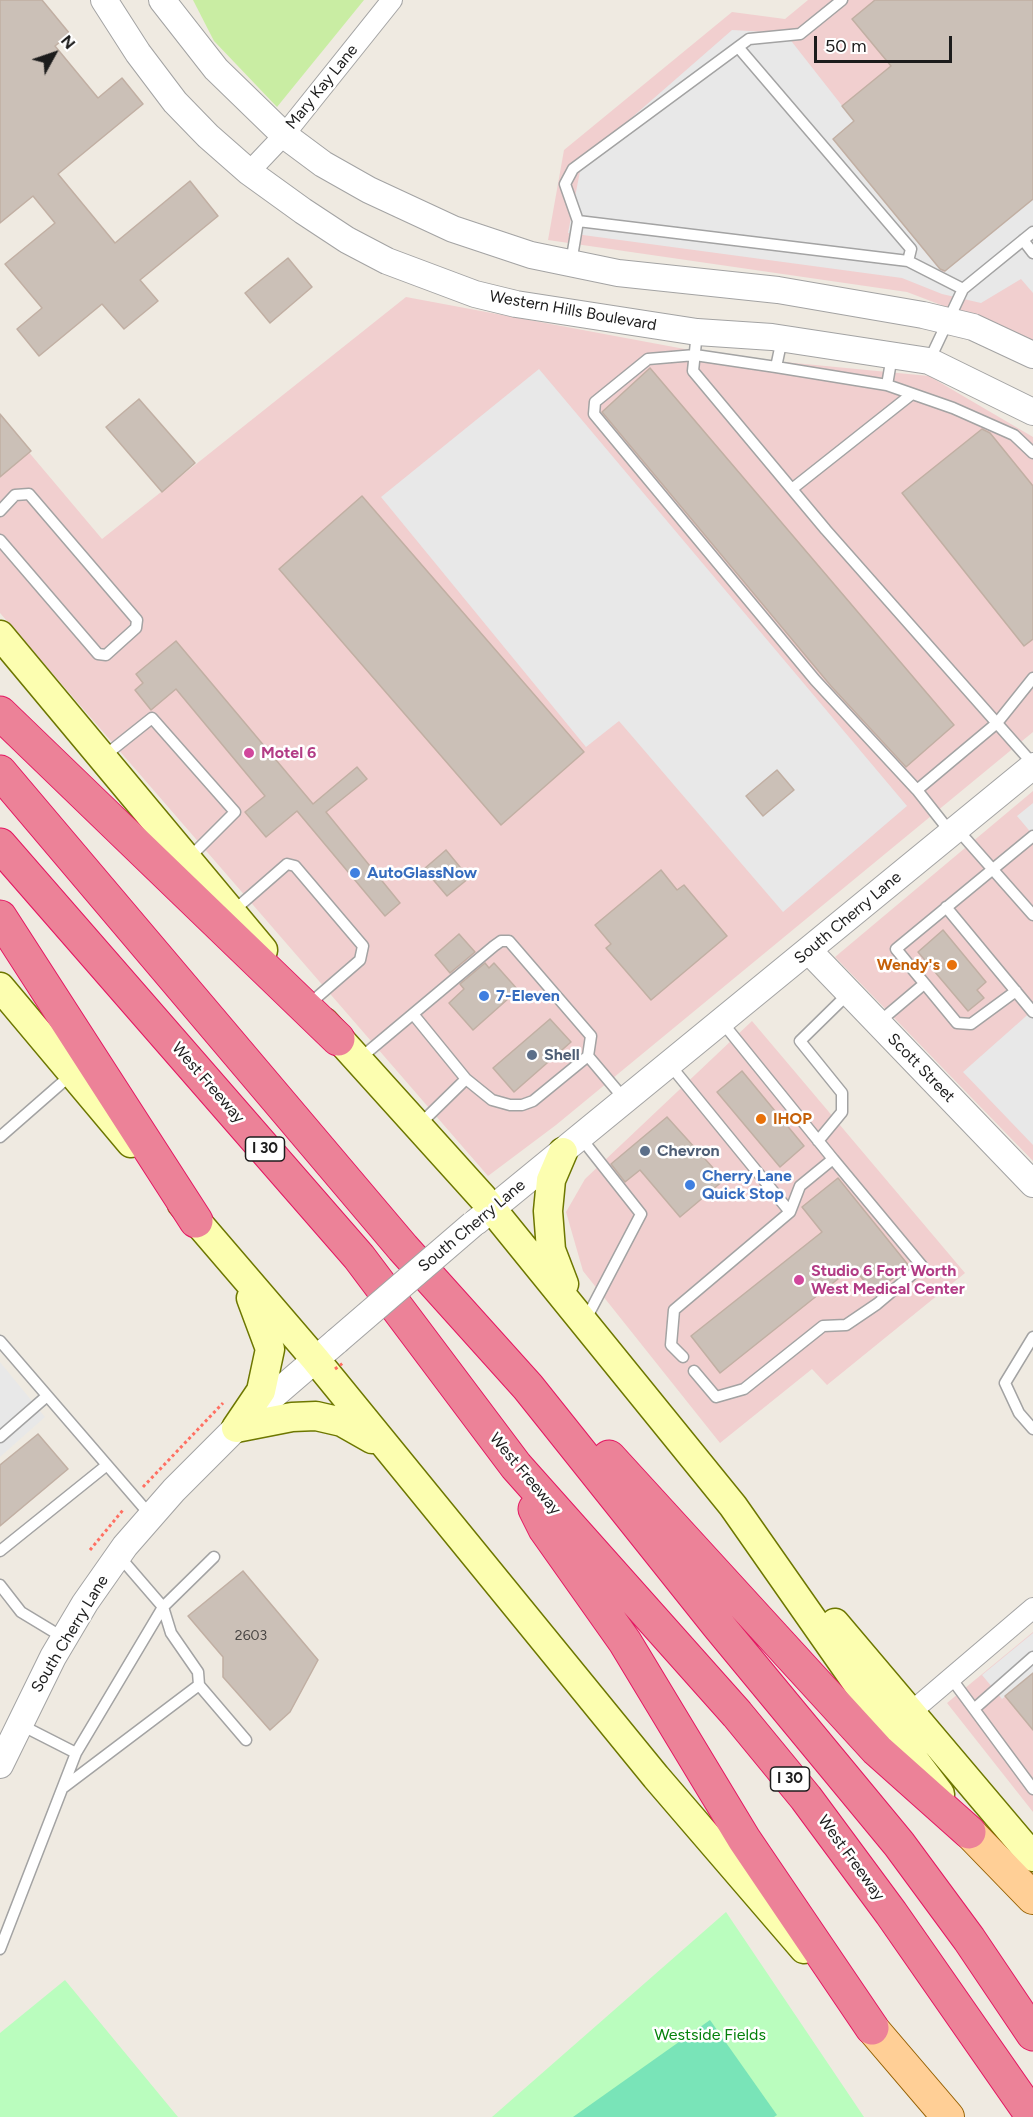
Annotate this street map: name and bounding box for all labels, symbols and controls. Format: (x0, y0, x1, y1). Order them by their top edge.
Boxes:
north arrow (24, 24, 84, 84)
scale bar (817, 24, 955, 62)
text: N (57, 31, 79, 53)
text: 50 m (825, 35, 867, 57)
street label: Mary Kay Lane (282, 41, 362, 133)
street label: Western Hills Boulevard (488, 287, 658, 335)
place label: Motel 6 (261, 743, 316, 763)
marker: Motel 6 (242, 746, 256, 760)
place label: AutoGlassNow (367, 863, 477, 883)
marker: AutoGlassNow (348, 866, 362, 880)
street label: South Cherry Lane (791, 868, 905, 968)
place label: Wendy's (877, 955, 940, 975)
marker: Wendy's (945, 958, 959, 972)
place label: 7-Eleven (496, 986, 560, 1006)
marker: 7-Eleven (477, 989, 491, 1003)
street label: Scott Street (883, 1029, 959, 1107)
street label: West Freeway (168, 1039, 248, 1127)
place label: Shell (544, 1045, 580, 1065)
marker: Shell (525, 1048, 539, 1062)
place label: IHOP (773, 1109, 812, 1129)
marker: IHOP (754, 1112, 768, 1126)
road number: I 30 (246, 1137, 284, 1161)
place label: Chevron (657, 1141, 720, 1161)
marker: Chevron (638, 1144, 652, 1158)
place label: Cherry Lane Quick Stop (702, 1166, 792, 1204)
street label: South Cherry Lane (415, 1176, 529, 1276)
marker: Cherry Lane Quick Stop (683, 1178, 697, 1192)
place label: Studio 6 Fort Worth West Medical Center (811, 1261, 965, 1299)
marker: Studio 6 Fort Worth West Medical Center (792, 1273, 806, 1287)
street label: West Freeway (485, 1429, 565, 1519)
street label: South Cherry Lane (27, 1572, 113, 1696)
house number: 2603 (235, 1628, 267, 1644)
road number: I 30 (770, 1767, 810, 1791)
street label: West Freeway (814, 1812, 888, 1904)
park label: Westside Fields (654, 2025, 766, 2045)

